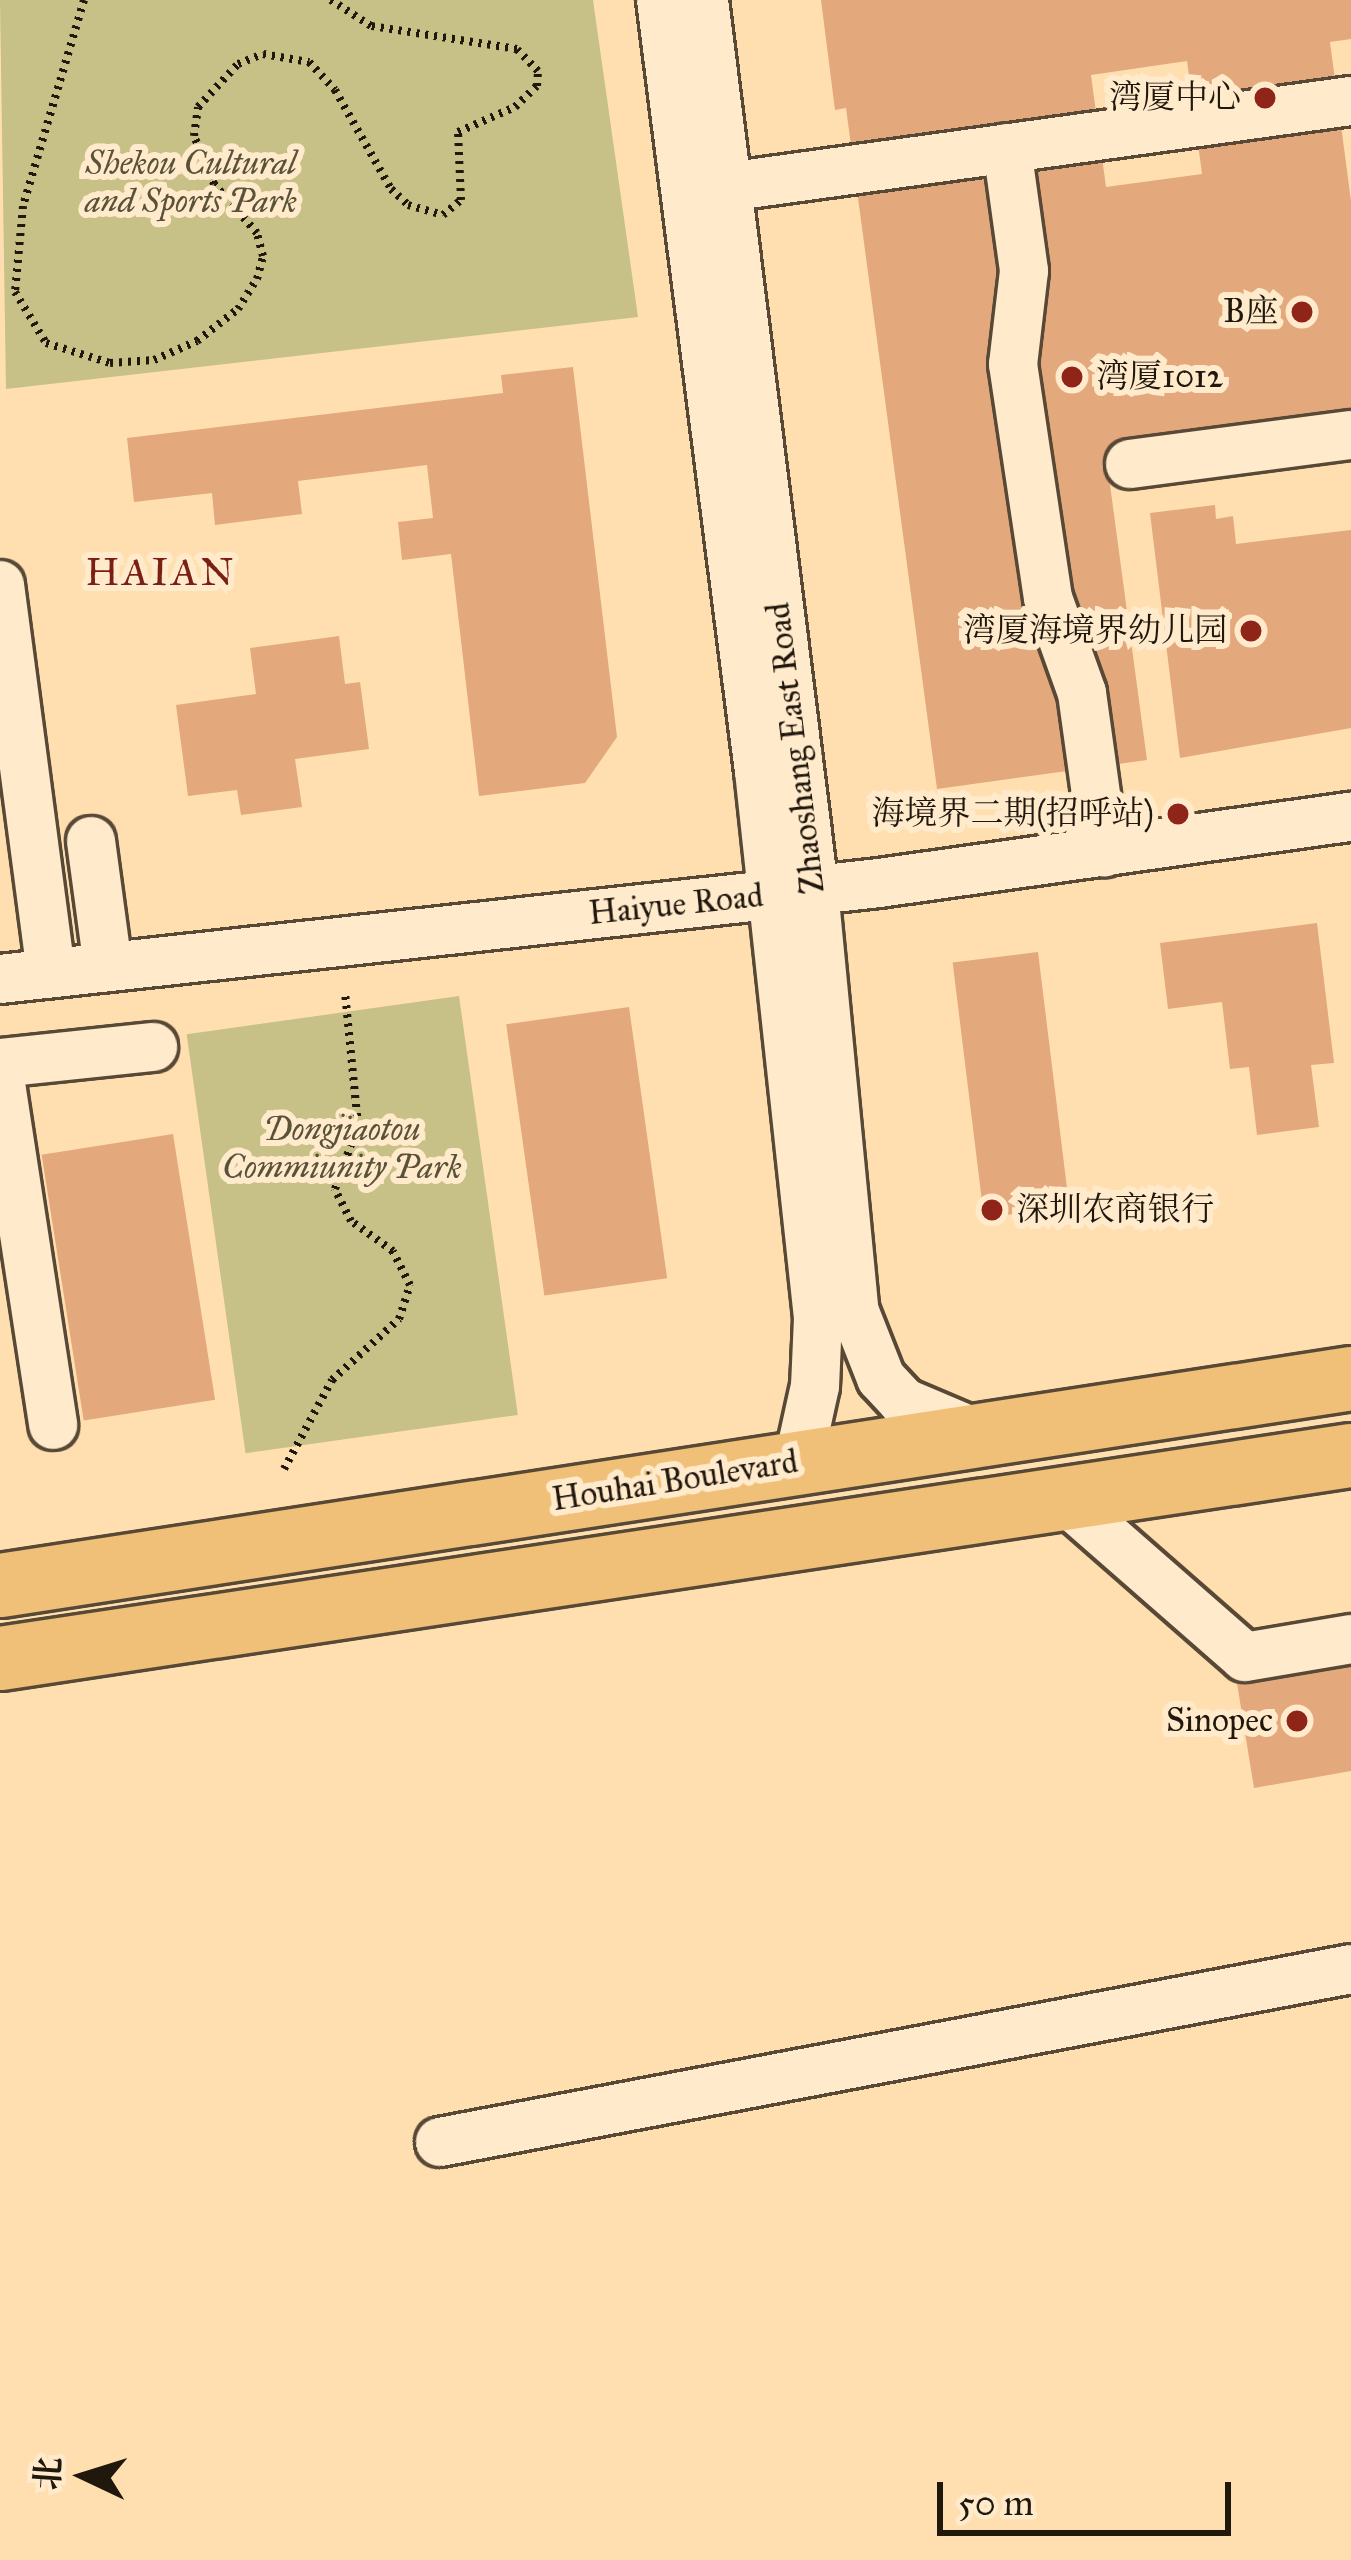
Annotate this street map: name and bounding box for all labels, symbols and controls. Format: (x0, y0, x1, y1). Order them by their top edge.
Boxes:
place label: 湾厦中心 (1109, 78, 1241, 118)
marker: 湾厦中心 (1252, 85, 1278, 111)
park label: Shekou Cultural and Sports Park (85, 144, 297, 222)
place label: B座 (1223, 292, 1278, 332)
marker: B座 (1289, 299, 1315, 325)
place label: 湾厦1012 (1096, 357, 1223, 397)
marker: 湾厦1012 (1059, 364, 1085, 390)
district label: HAIAN (85, 549, 237, 595)
street label: Zhaoshang East Road (758, 600, 834, 896)
place label: 湾厦海境界幼儿园 (963, 611, 1227, 651)
marker: 湾厦海境界幼儿园 (1238, 618, 1264, 644)
place label: 海境界二期(招呼站) (872, 794, 1154, 834)
marker: 海境界二期(招呼站) (1165, 801, 1191, 827)
street label: Haiyue Road (587, 876, 765, 934)
park label: Dongjiaotou Commiunity Park (222, 1110, 462, 1188)
place label: 深圳农商银行 (1016, 1190, 1214, 1230)
marker: 深圳农商银行 (979, 1197, 1005, 1223)
street label: Houhai Boulevard (549, 1442, 801, 1520)
place label: Sinopec (1166, 1701, 1273, 1741)
marker: Sinopec (1284, 1708, 1310, 1734)
north arrow (24, 2416, 144, 2536)
text: 北 (27, 2456, 69, 2491)
scale bar (943, 2458, 1237, 2532)
text: 50 m (958, 2481, 1034, 2525)

